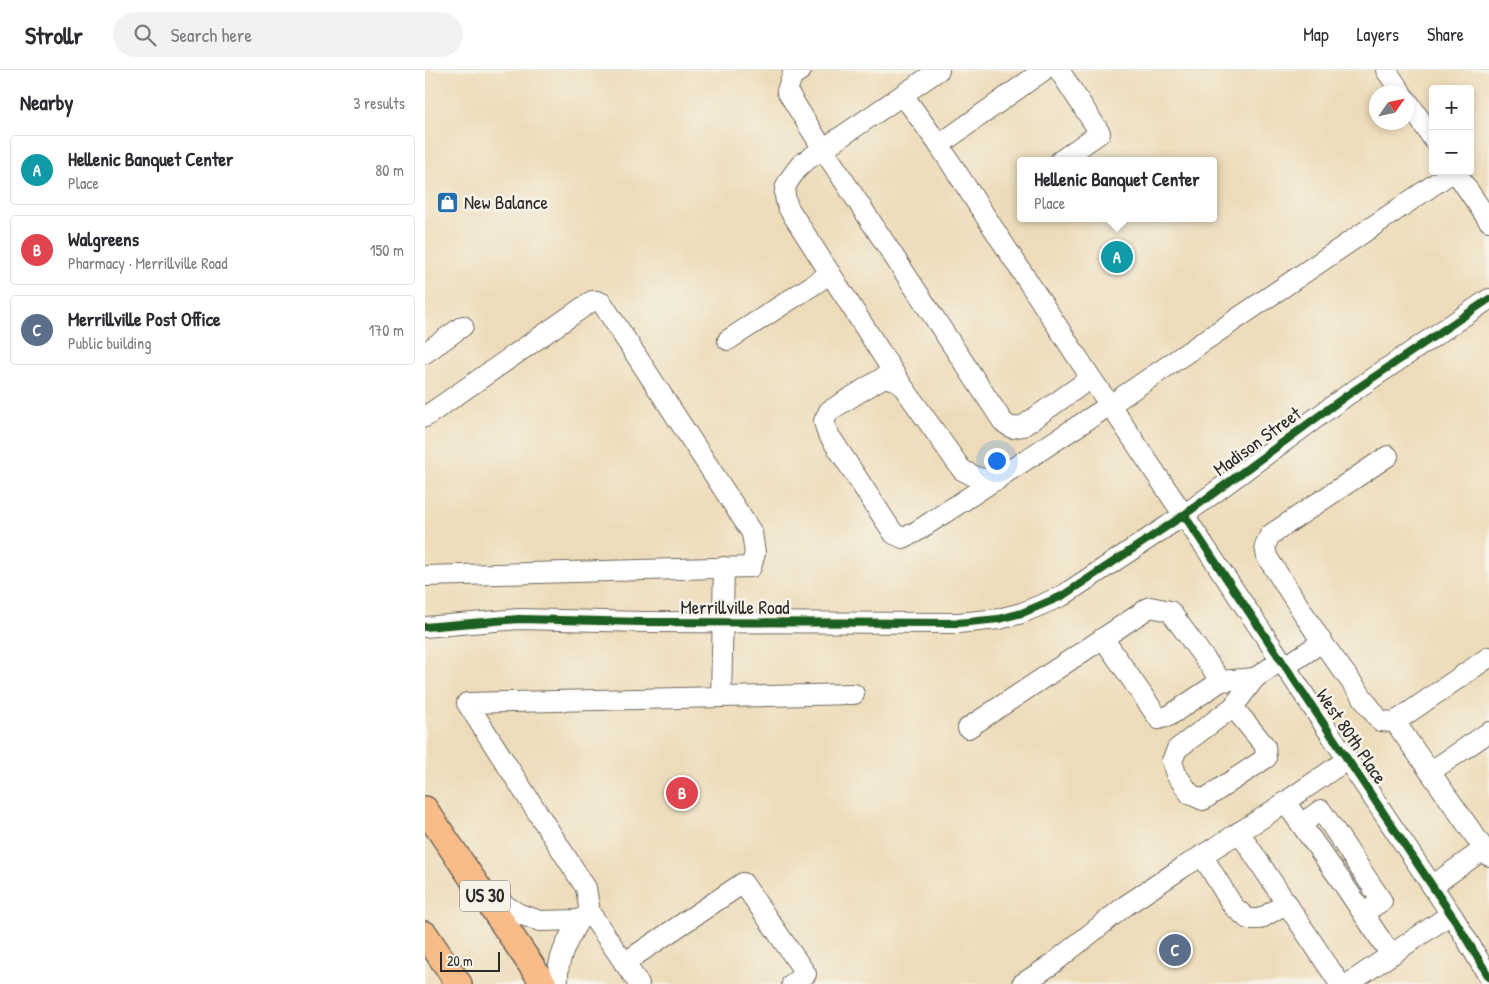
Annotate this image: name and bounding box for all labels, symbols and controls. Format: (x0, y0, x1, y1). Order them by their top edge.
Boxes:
search box (113, 12, 463, 57)
text: Strollr (25, 19, 83, 51)
icon: search (131, 21, 159, 49)
text: Search here (171, 22, 252, 48)
text: Map (1303, 22, 1329, 47)
text: Layers (1357, 22, 1399, 47)
text: Share (1427, 22, 1464, 47)
north arrow (1369, 85, 1414, 130)
map controls (1429, 85, 1474, 175)
button: + (1429, 85, 1474, 130)
text: Nearby (20, 88, 73, 117)
text: 3 results (353, 92, 405, 114)
button: − (1429, 130, 1474, 175)
text: Hellenic Banquet Center (68, 146, 233, 172)
popup (1017, 157, 1217, 222)
text: A (33, 159, 41, 181)
text: 80 m (375, 159, 404, 181)
text: Hellenic Banquet Center (1034, 166, 1200, 192)
text: Place (68, 172, 99, 194)
place label: New Balance (464, 189, 548, 215)
shop icon: New Balance (436, 190, 460, 214)
text: Place (1034, 192, 1065, 214)
text: Walgreens (68, 226, 139, 252)
pin: A (1101, 238, 1133, 276)
text: B (33, 239, 41, 261)
text: 150 m (370, 239, 404, 261)
text: Pharmacy · Merrillville Road (68, 252, 227, 274)
text: Merrillville Post Office (68, 306, 221, 332)
text: C (33, 319, 41, 341)
text: 170 m (369, 319, 404, 341)
text: Public building (68, 332, 151, 354)
street label: Madison Street (1208, 400, 1307, 482)
your location (984, 448, 1010, 474)
street label: Merrillville Road (680, 594, 790, 620)
street label: West 80th Place (1311, 683, 1394, 789)
pin: B (666, 774, 698, 812)
road number: US 30 (460, 880, 510, 911)
pin: C (1159, 931, 1191, 969)
scale bar (440, 949, 500, 972)
text: 20 m (447, 951, 473, 970)

